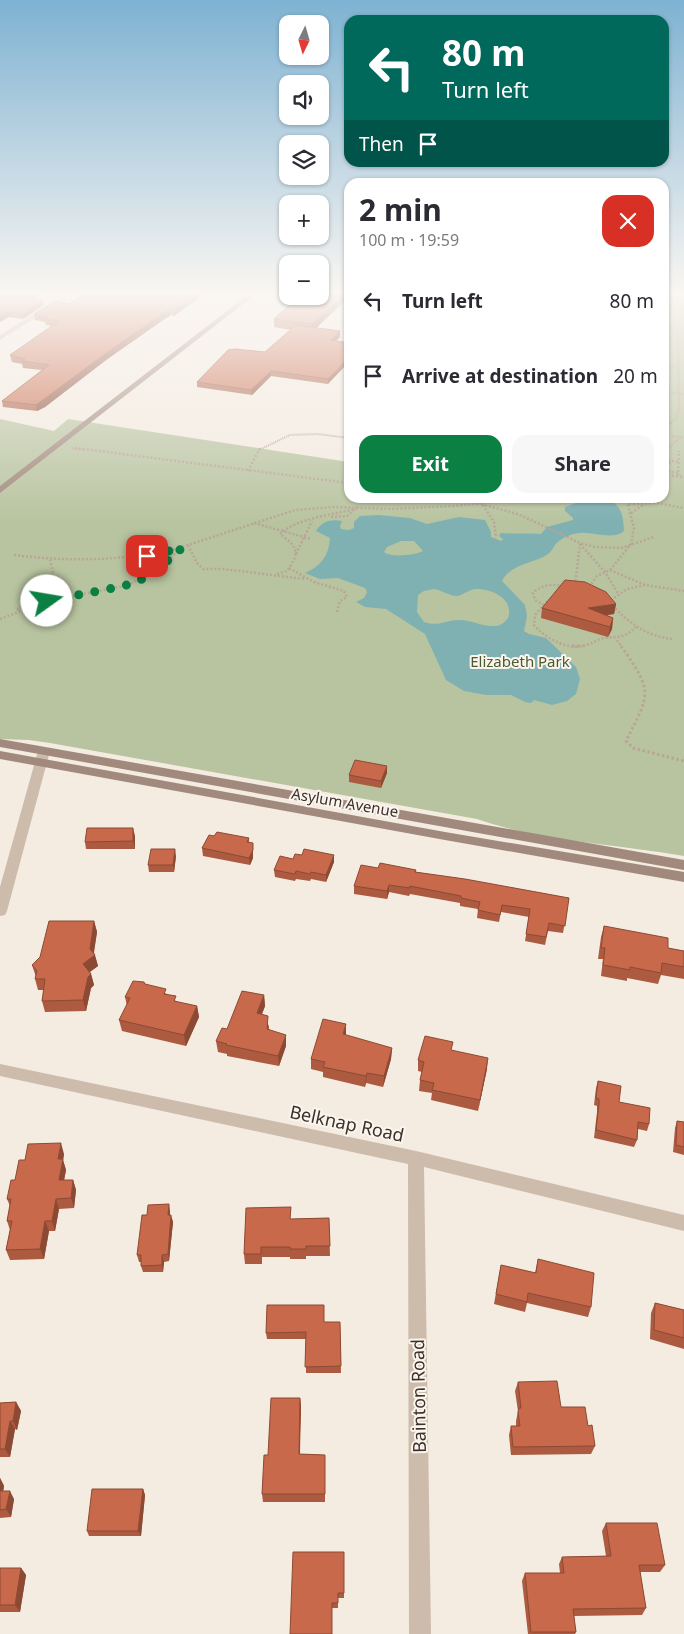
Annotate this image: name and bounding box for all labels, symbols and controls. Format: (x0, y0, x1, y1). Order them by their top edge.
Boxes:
north arrow (279, 15, 329, 65)
map controls (279, 15, 329, 305)
text: 80 m (442, 29, 525, 76)
icon: left (359, 35, 424, 100)
text: Turn left (442, 74, 529, 104)
button: sound (279, 75, 329, 125)
icon: arrive (414, 130, 442, 158)
text: Then (359, 131, 404, 157)
button: layers (279, 135, 329, 185)
text: 2 min (359, 189, 442, 230)
button: + (279, 195, 329, 245)
button: close (602, 195, 654, 247)
text: 100 m · 19:59 (359, 229, 459, 251)
button: − (279, 255, 329, 305)
icon: left (359, 287, 387, 315)
text: Turn left (402, 288, 483, 314)
text: 80 m (610, 288, 654, 314)
icon: arrive (359, 362, 387, 390)
text: Arrive at destination (402, 363, 598, 389)
text: 20 m (613, 363, 658, 389)
button: Exit (359, 435, 502, 493)
button: Share (512, 435, 654, 493)
pin (126, 535, 168, 577)
icon: arrive (133, 542, 161, 570)
position arrow (20, 574, 72, 626)
park label: Elizabeth Park (470, 651, 570, 671)
street label: Asylum Avenue (290, 783, 400, 821)
street label: Belknap Road (288, 1099, 406, 1147)
street label: Bainton Road (405, 1339, 431, 1453)

